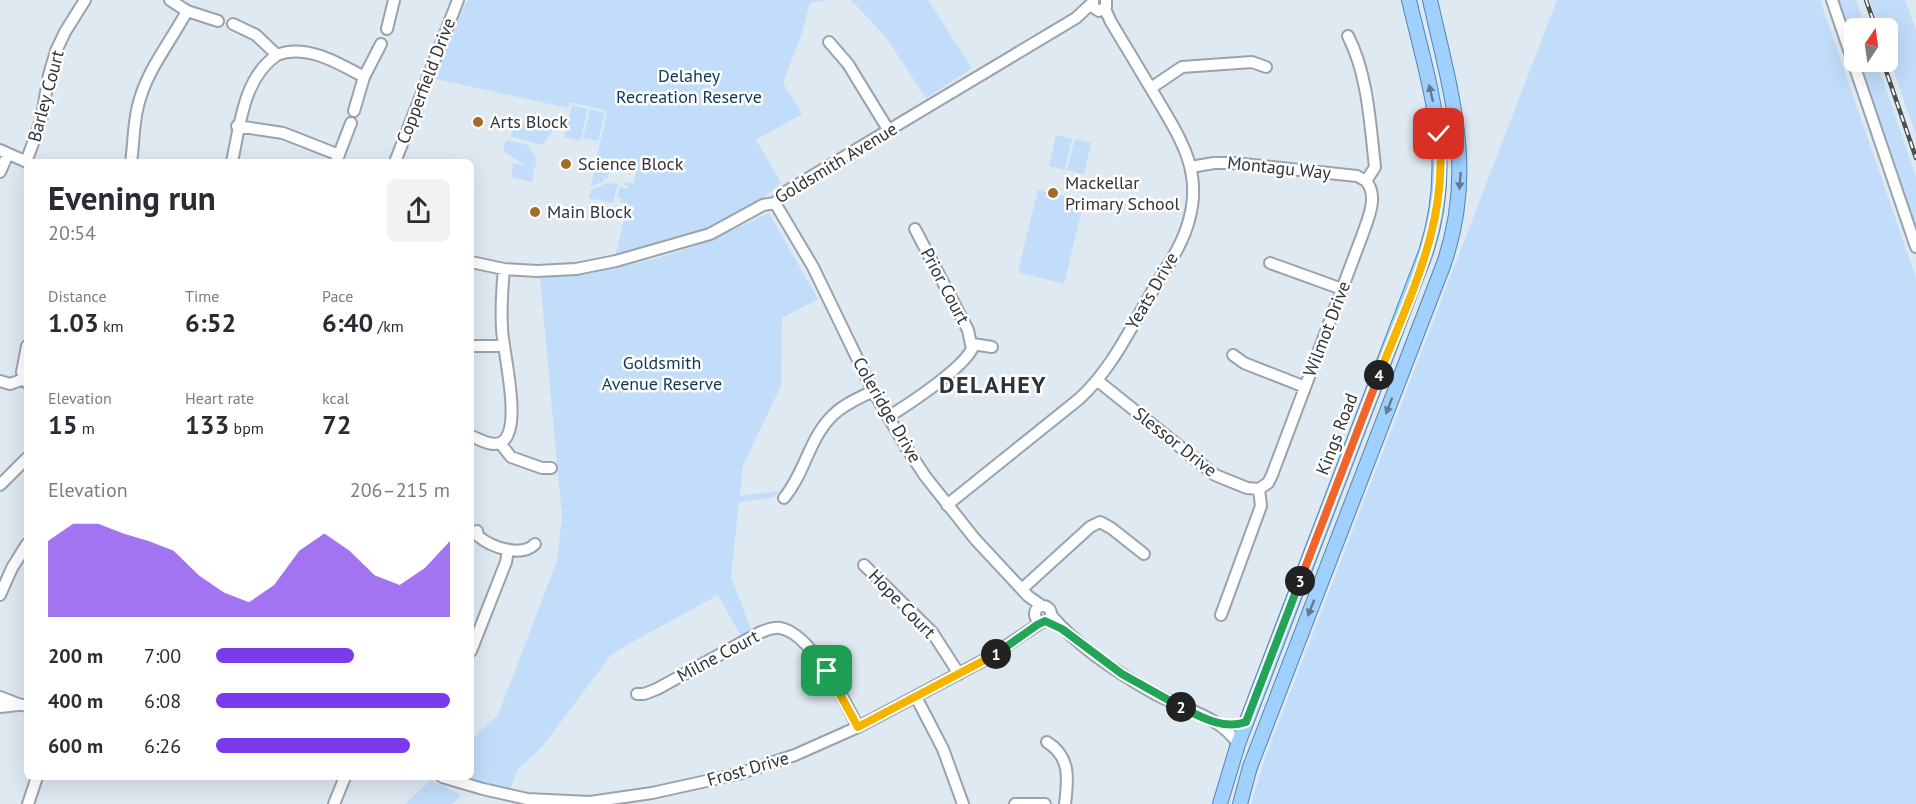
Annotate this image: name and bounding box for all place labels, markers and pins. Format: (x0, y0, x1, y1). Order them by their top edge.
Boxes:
pin (1413, 108, 1464, 159)
place label: Arts Block (490, 110, 568, 133)
marker: Arts Block (471, 115, 485, 129)
place label: Science Block (578, 152, 684, 175)
marker: Science Block (559, 157, 573, 171)
place label: Mackellar Primary School (1065, 171, 1180, 215)
marker: Mackellar Primary School (1046, 186, 1060, 200)
place label: Main Block (547, 200, 632, 223)
marker: Main Block (528, 205, 542, 219)
pin: 4 (1364, 360, 1394, 390)
pin: 3 (1285, 566, 1315, 596)
pin: 1 (981, 639, 1011, 669)
pin (801, 645, 852, 696)
pin: 2 (1166, 692, 1196, 722)

